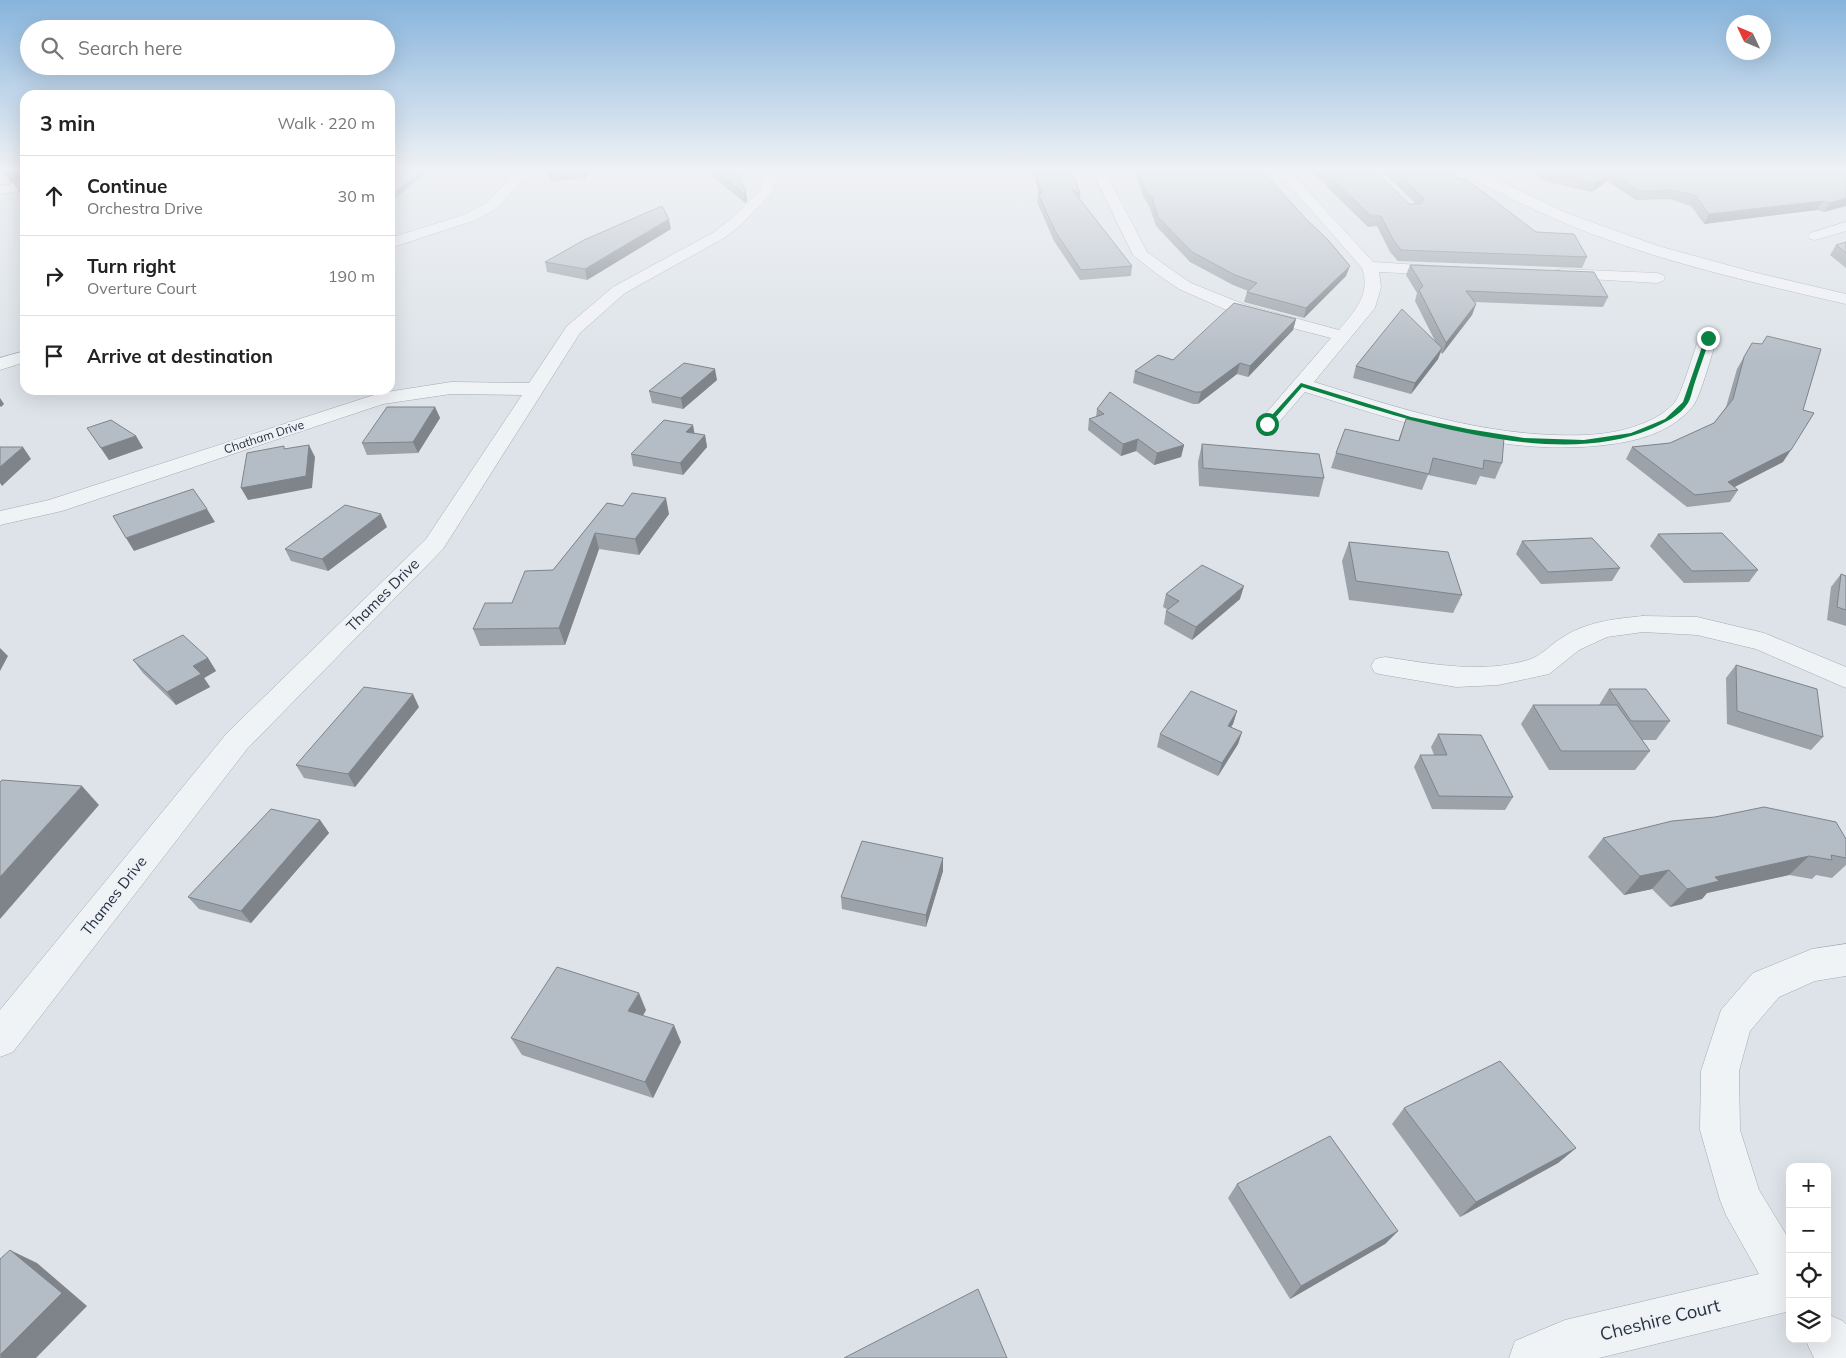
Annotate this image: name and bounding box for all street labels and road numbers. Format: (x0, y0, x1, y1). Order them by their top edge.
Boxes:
street label: Chatham Drive (222, 416, 306, 457)
street label: Thames Drive (342, 554, 423, 635)
street label: Thames Drive (77, 852, 151, 939)
street label: Cheshire Court (1597, 1293, 1722, 1346)

